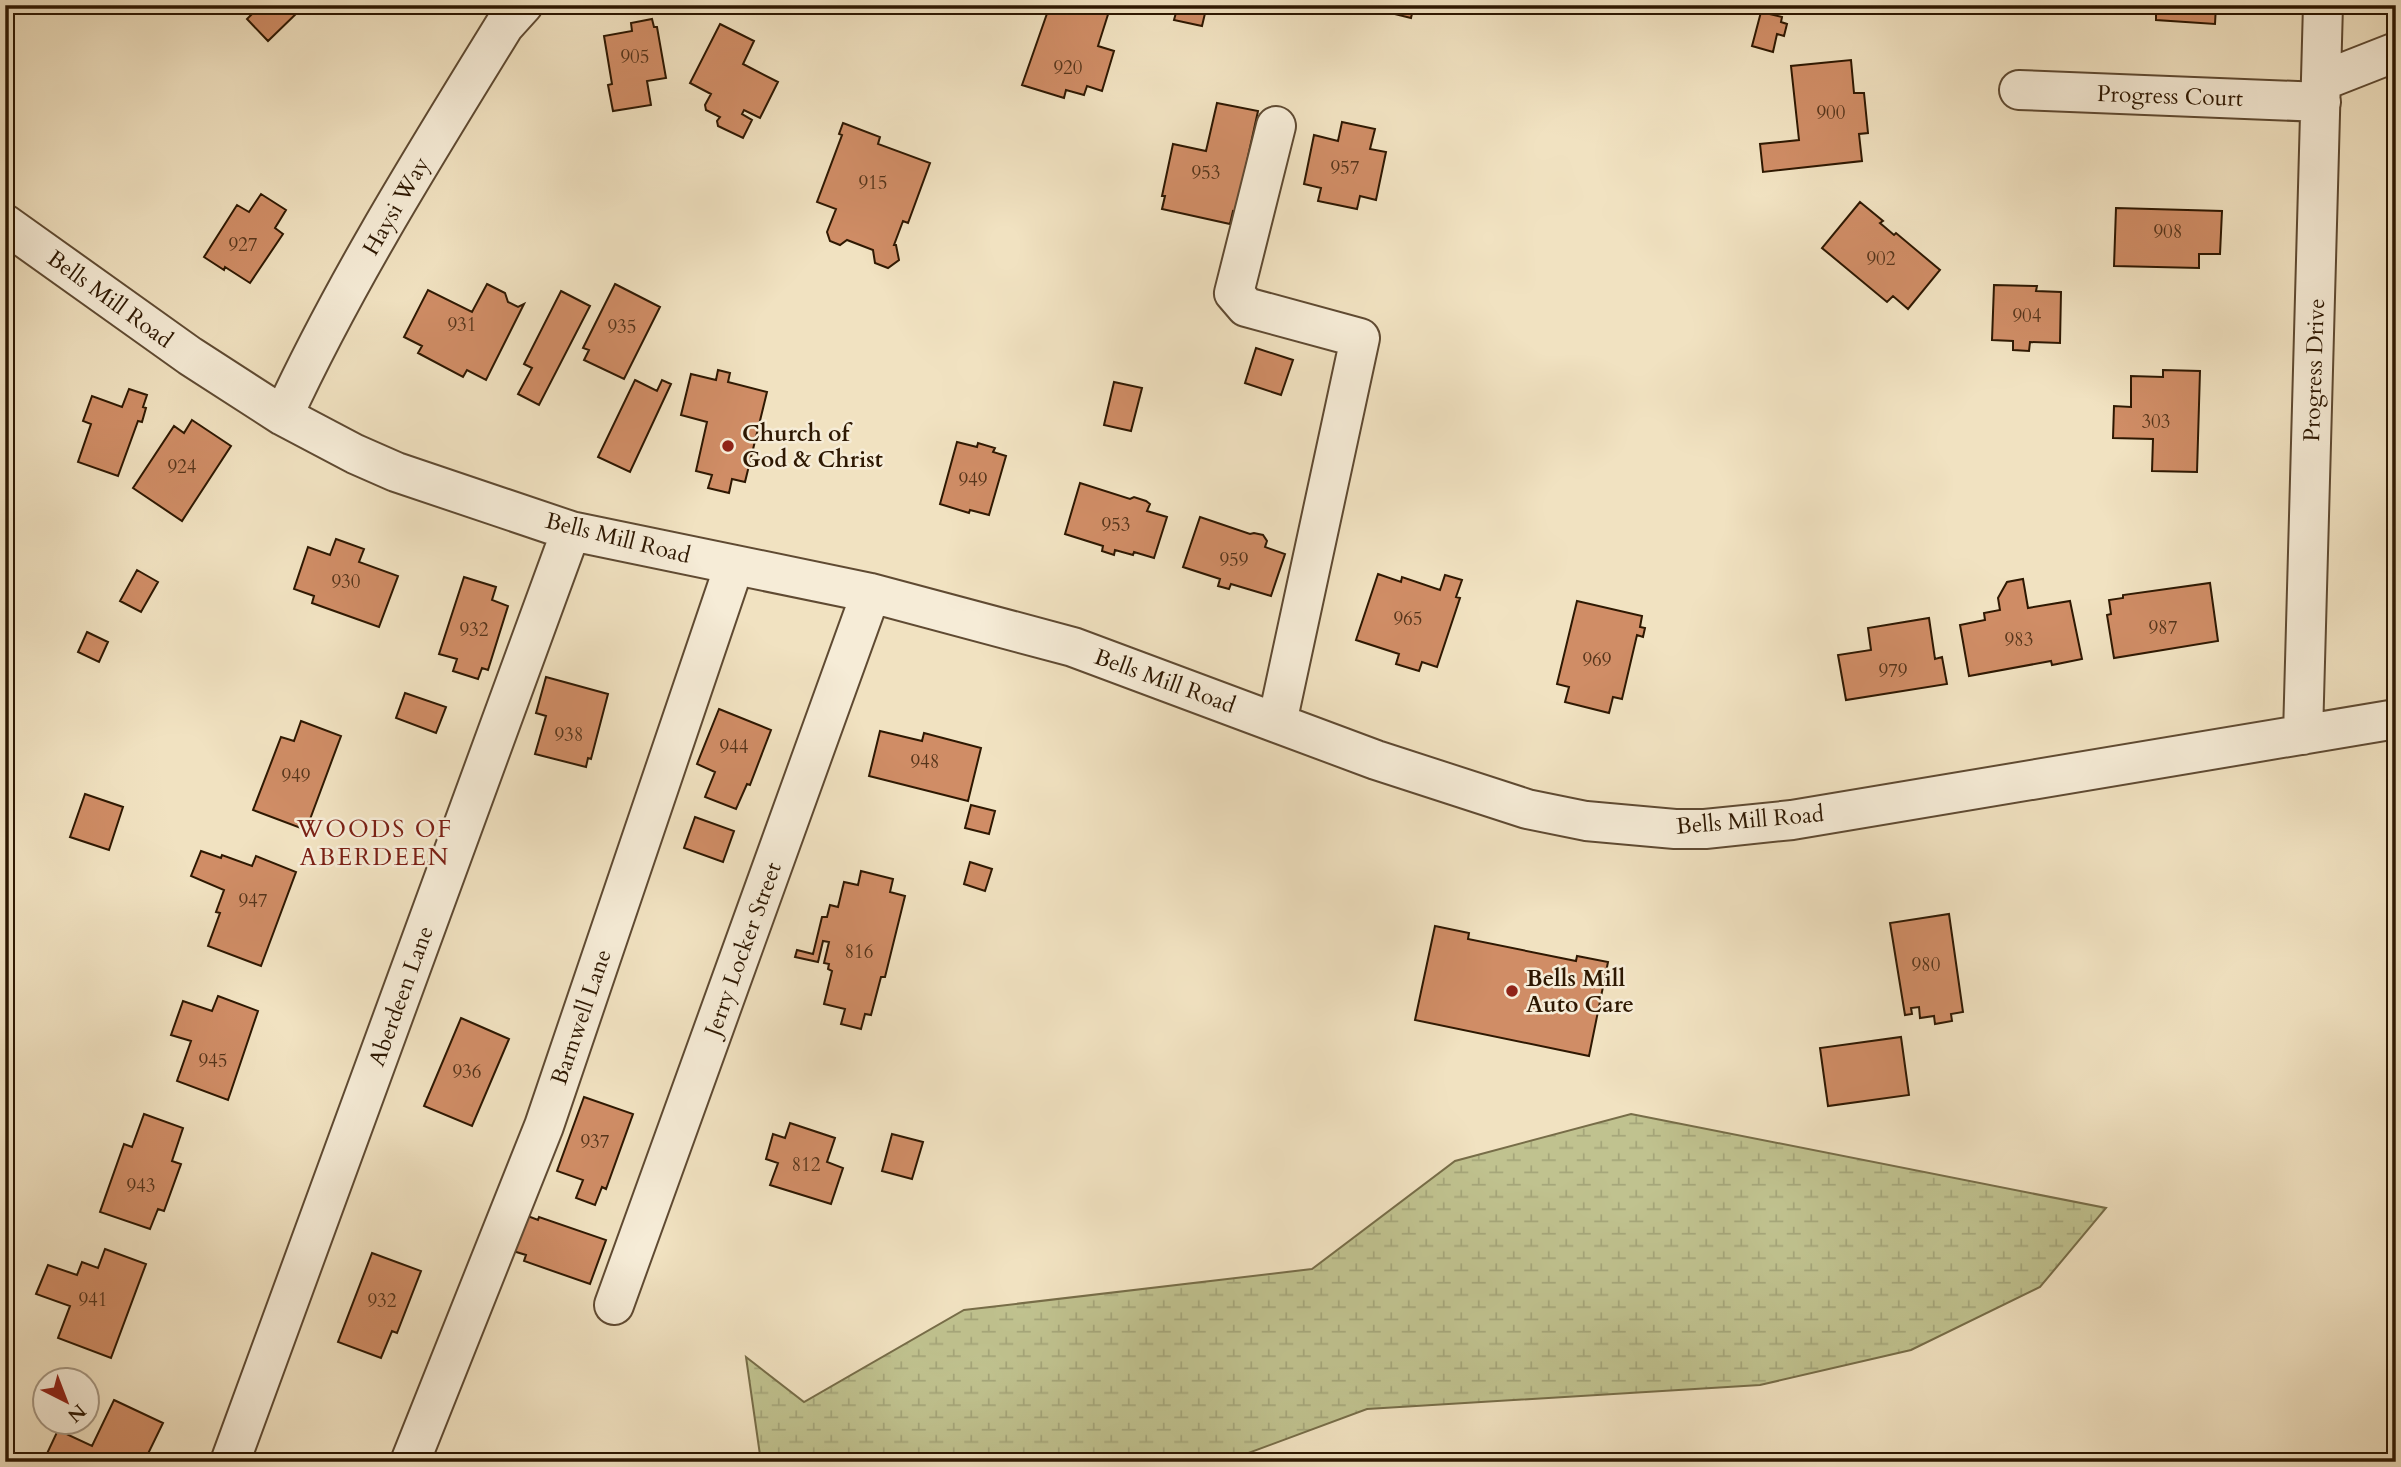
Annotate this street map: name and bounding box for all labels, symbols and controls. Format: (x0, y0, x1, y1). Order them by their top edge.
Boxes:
house number: 905 (620, 44, 650, 70)
house number: 920 (1053, 55, 1083, 81)
street label: Progress Court (2096, 78, 2244, 114)
house number: 900 (1816, 100, 1846, 126)
street label: Haysi Way (355, 151, 437, 261)
house number: 957 (1330, 155, 1360, 181)
house number: 953 (1191, 160, 1221, 186)
house number: 915 (858, 170, 888, 196)
house number: 908 (2153, 219, 2183, 245)
house number: 927 (228, 232, 258, 258)
street label: Bells Mill Road (41, 243, 180, 356)
house number: 902 (1866, 246, 1896, 272)
street label: Progress Drive (2296, 298, 2332, 442)
house number: 904 (2012, 303, 2042, 329)
house number: 931 (447, 312, 477, 338)
house number: 935 (607, 314, 637, 340)
house number: 303 (2141, 409, 2171, 435)
place label: Church of God & Christ (742, 418, 883, 475)
marker: Church of God & Christ (720, 438, 736, 454)
house number: 924 (167, 454, 197, 480)
house number: 949 (958, 467, 988, 493)
street label: Bells Mill Road (542, 505, 694, 571)
house number: 953 (1101, 512, 1131, 538)
house number: 959 (1219, 547, 1249, 573)
house number: 930 (331, 569, 361, 595)
house number: 965 (1393, 606, 1423, 632)
house number: 987 (2148, 615, 2178, 641)
house number: 932 (459, 617, 489, 643)
house number: 983 (2004, 627, 2034, 653)
street label: Bells Mill Road (1090, 641, 1241, 721)
house number: 969 (1582, 647, 1612, 673)
house number: 979 (1878, 658, 1908, 684)
house number: 938 (554, 722, 584, 748)
house number: 944 (719, 734, 749, 760)
house number: 948 (910, 749, 940, 775)
house number: 949 (281, 763, 311, 789)
street label: Bells Mill Road (1675, 798, 1826, 842)
district label: WOODS OF ABERDEEN (296, 813, 453, 874)
street label: Jerry Locker Street (696, 858, 789, 1043)
house number: 947 (238, 888, 268, 914)
street label: Aberdeen Lane (361, 921, 441, 1071)
house number: 816 (844, 939, 874, 965)
street label: Barnwell Lane (543, 945, 619, 1089)
house number: 980 (1911, 952, 1941, 978)
place label: Bells Mill Auto Care (1526, 963, 1634, 1020)
marker: Bells Mill Auto Care (1504, 983, 1520, 999)
house number: 945 (198, 1048, 228, 1074)
house number: 936 (452, 1059, 482, 1085)
house number: 937 (580, 1129, 610, 1155)
house number: 812 (791, 1152, 821, 1178)
house number: 943 (126, 1173, 156, 1199)
house number: 941 (78, 1287, 108, 1313)
house number: 932 (367, 1288, 397, 1314)
north arrow (32, 1366, 102, 1436)
text: N (62, 1398, 92, 1428)

